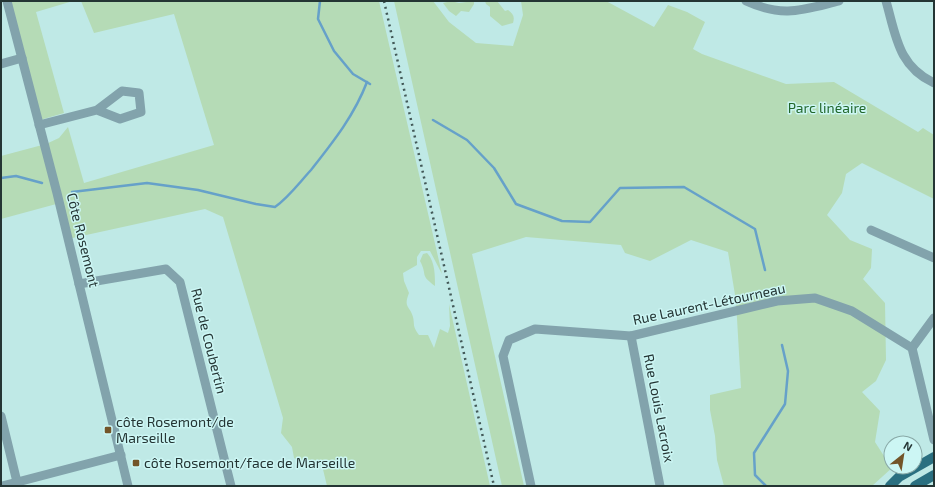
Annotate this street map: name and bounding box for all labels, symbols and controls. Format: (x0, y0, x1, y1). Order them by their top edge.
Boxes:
park label: Parc linéaire (788, 99, 866, 116)
street label: Côte Rosemont (64, 191, 103, 289)
street label: Rue Laurent-Létourneau (631, 279, 787, 328)
street label: Rue de Coubertin (188, 286, 231, 395)
street label: Rue Louis Lacroix (641, 352, 678, 464)
place label: côte Rosemont/de Marseille (116, 413, 234, 446)
marker: côte Rosemont/de Marseille (103, 425, 113, 435)
north arrow (883, 435, 923, 475)
text: N (902, 438, 915, 454)
place label: côte Rosemont/face de Marseille (144, 454, 355, 471)
marker: côte Rosemont/face de Marseille (131, 458, 141, 468)

